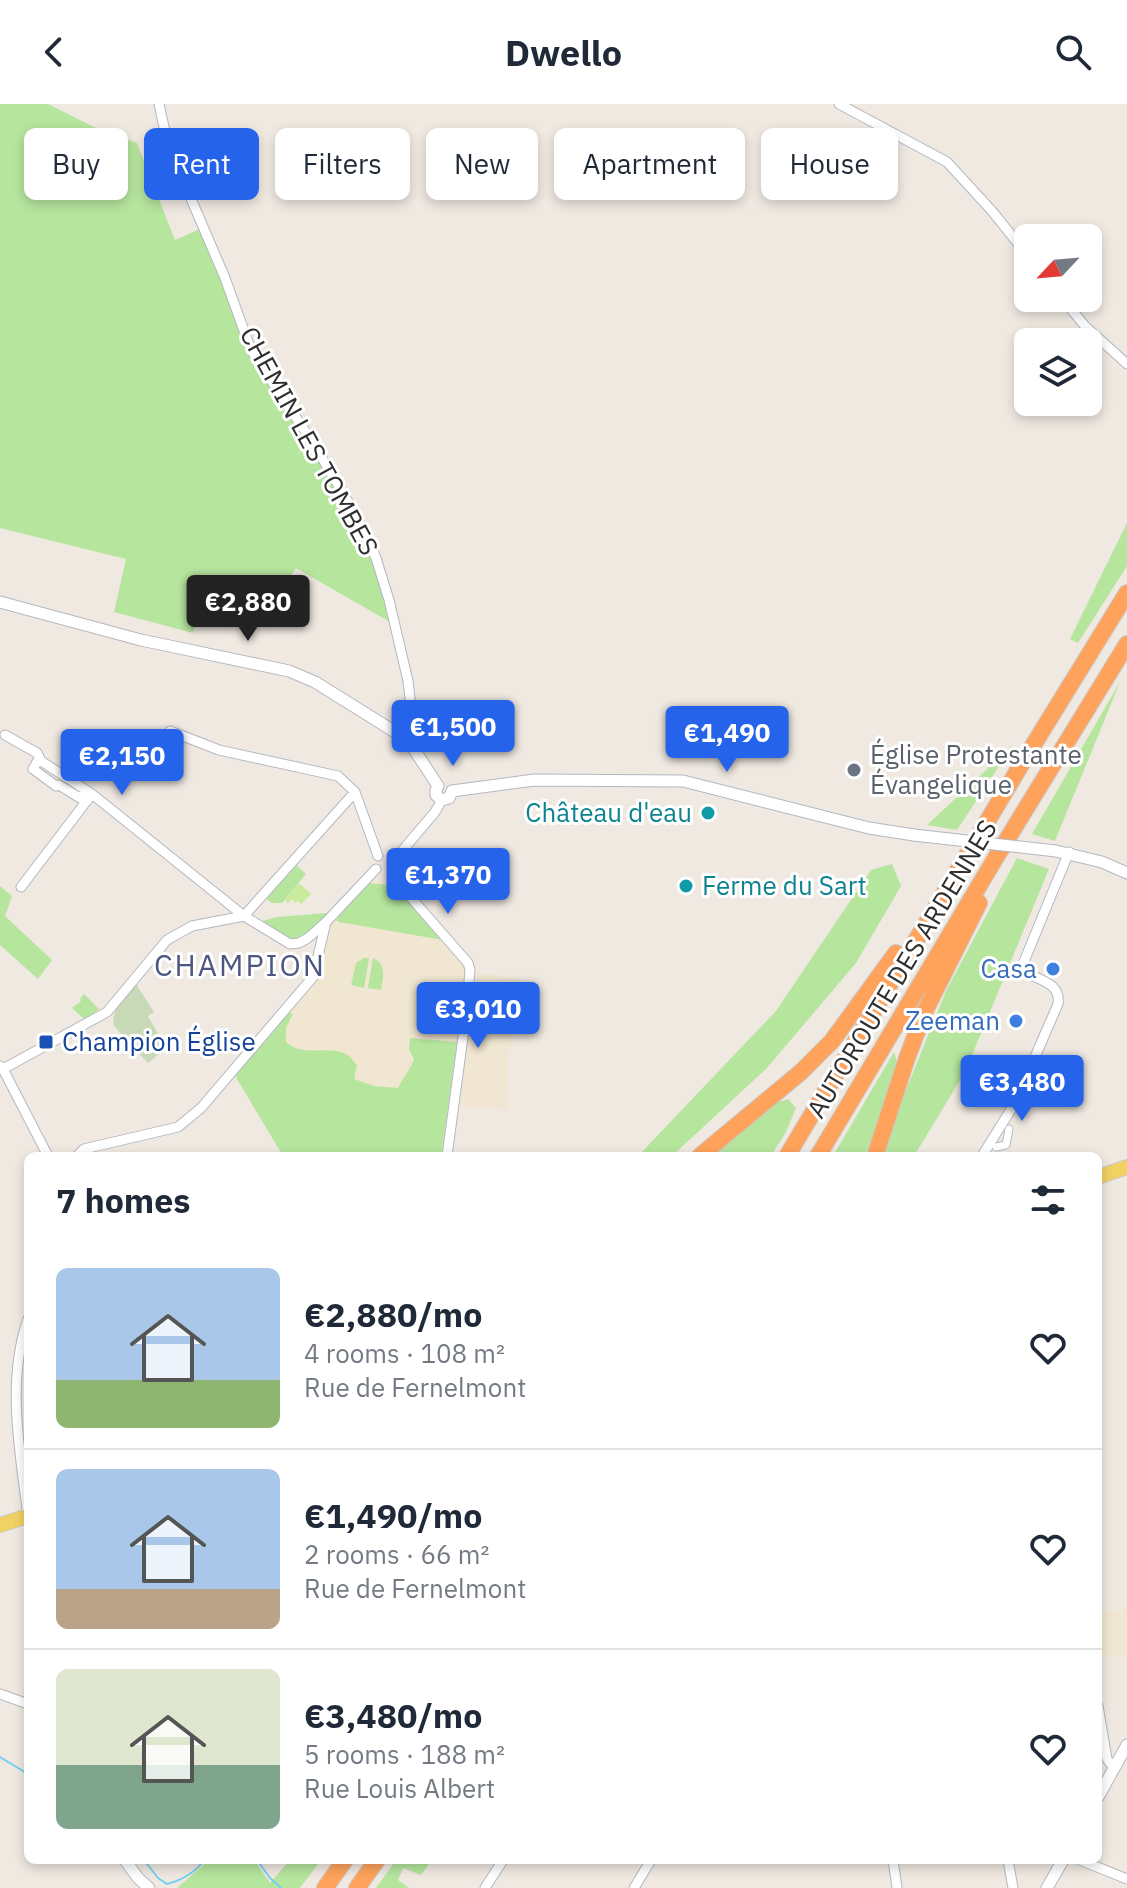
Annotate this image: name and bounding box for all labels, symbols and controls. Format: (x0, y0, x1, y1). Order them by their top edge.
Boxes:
text: Dwello (505, 29, 622, 76)
icon: back (32, 30, 76, 74)
icon: search (1051, 30, 1095, 74)
chip: Buy (24, 128, 128, 200)
chip: Rent (144, 128, 259, 200)
chip: Filters (275, 128, 410, 200)
chip: New (426, 128, 538, 200)
chip: Apartment (554, 128, 745, 200)
chip: House (761, 128, 898, 200)
north arrow (1014, 224, 1102, 312)
map controls (1014, 224, 1102, 416)
street label: CHEMIN LES TOMBES (233, 320, 387, 561)
button: layers (1014, 328, 1102, 416)
pin: €2,880 (183, 575, 313, 643)
text: €2,880 (205, 584, 291, 618)
pin: €1,500 (388, 700, 518, 768)
pin: €1,490 (662, 706, 792, 774)
text: €1,500 (410, 709, 496, 743)
text: €1,490 (684, 715, 770, 749)
pin: €2,150 (57, 729, 187, 797)
place label: Église Protestante Évangelique (870, 737, 1082, 801)
text: €2,150 (79, 738, 165, 772)
marker: Église Protestante Évangelique (845, 761, 863, 779)
place label: Château d'eau (525, 795, 692, 829)
marker: Château d'eau (699, 804, 717, 822)
street label: AUTOROUTE DES ARDENNES (798, 813, 1004, 1124)
pin: €1,370 (383, 848, 513, 916)
text: €1,370 (405, 857, 491, 891)
place label: Ferme du Sart (702, 868, 867, 902)
marker: Ferme du Sart (677, 877, 695, 895)
district label: CHAMPION (154, 945, 326, 984)
place label: Casa (980, 951, 1037, 985)
marker: Casa (1044, 960, 1062, 978)
pin: €3,010 (413, 982, 543, 1050)
text: €3,010 (435, 991, 521, 1025)
place label: Zeeman (905, 1003, 1000, 1037)
marker: Zeeman (1007, 1012, 1025, 1030)
place label: Champion Église (62, 1024, 256, 1058)
marker: Champion Église (37, 1033, 55, 1051)
pin: €3,480 (957, 1055, 1087, 1123)
text: €3,480 (979, 1064, 1065, 1098)
text: 7 homes (56, 1178, 191, 1222)
icon: filters (1026, 1178, 1070, 1222)
text: €2,880/mo (304, 1292, 482, 1336)
icon: home (120, 1300, 216, 1396)
icon: heart (1026, 1326, 1070, 1370)
text: 4 rooms · 108 m² (304, 1336, 505, 1370)
text: Rue de Fernelmont (304, 1370, 526, 1404)
text: €1,490/mo (304, 1493, 482, 1537)
icon: home (120, 1501, 216, 1597)
icon: heart (1026, 1527, 1070, 1571)
text: 2 rooms · 66 m² (304, 1537, 489, 1571)
text: Rue de Fernelmont (304, 1571, 526, 1605)
text: €3,480/mo (304, 1693, 482, 1737)
icon: home (120, 1701, 216, 1797)
icon: heart (1026, 1727, 1070, 1771)
text: 5 rooms · 188 m² (304, 1737, 505, 1771)
text: Rue Louis Albert (304, 1771, 495, 1805)

